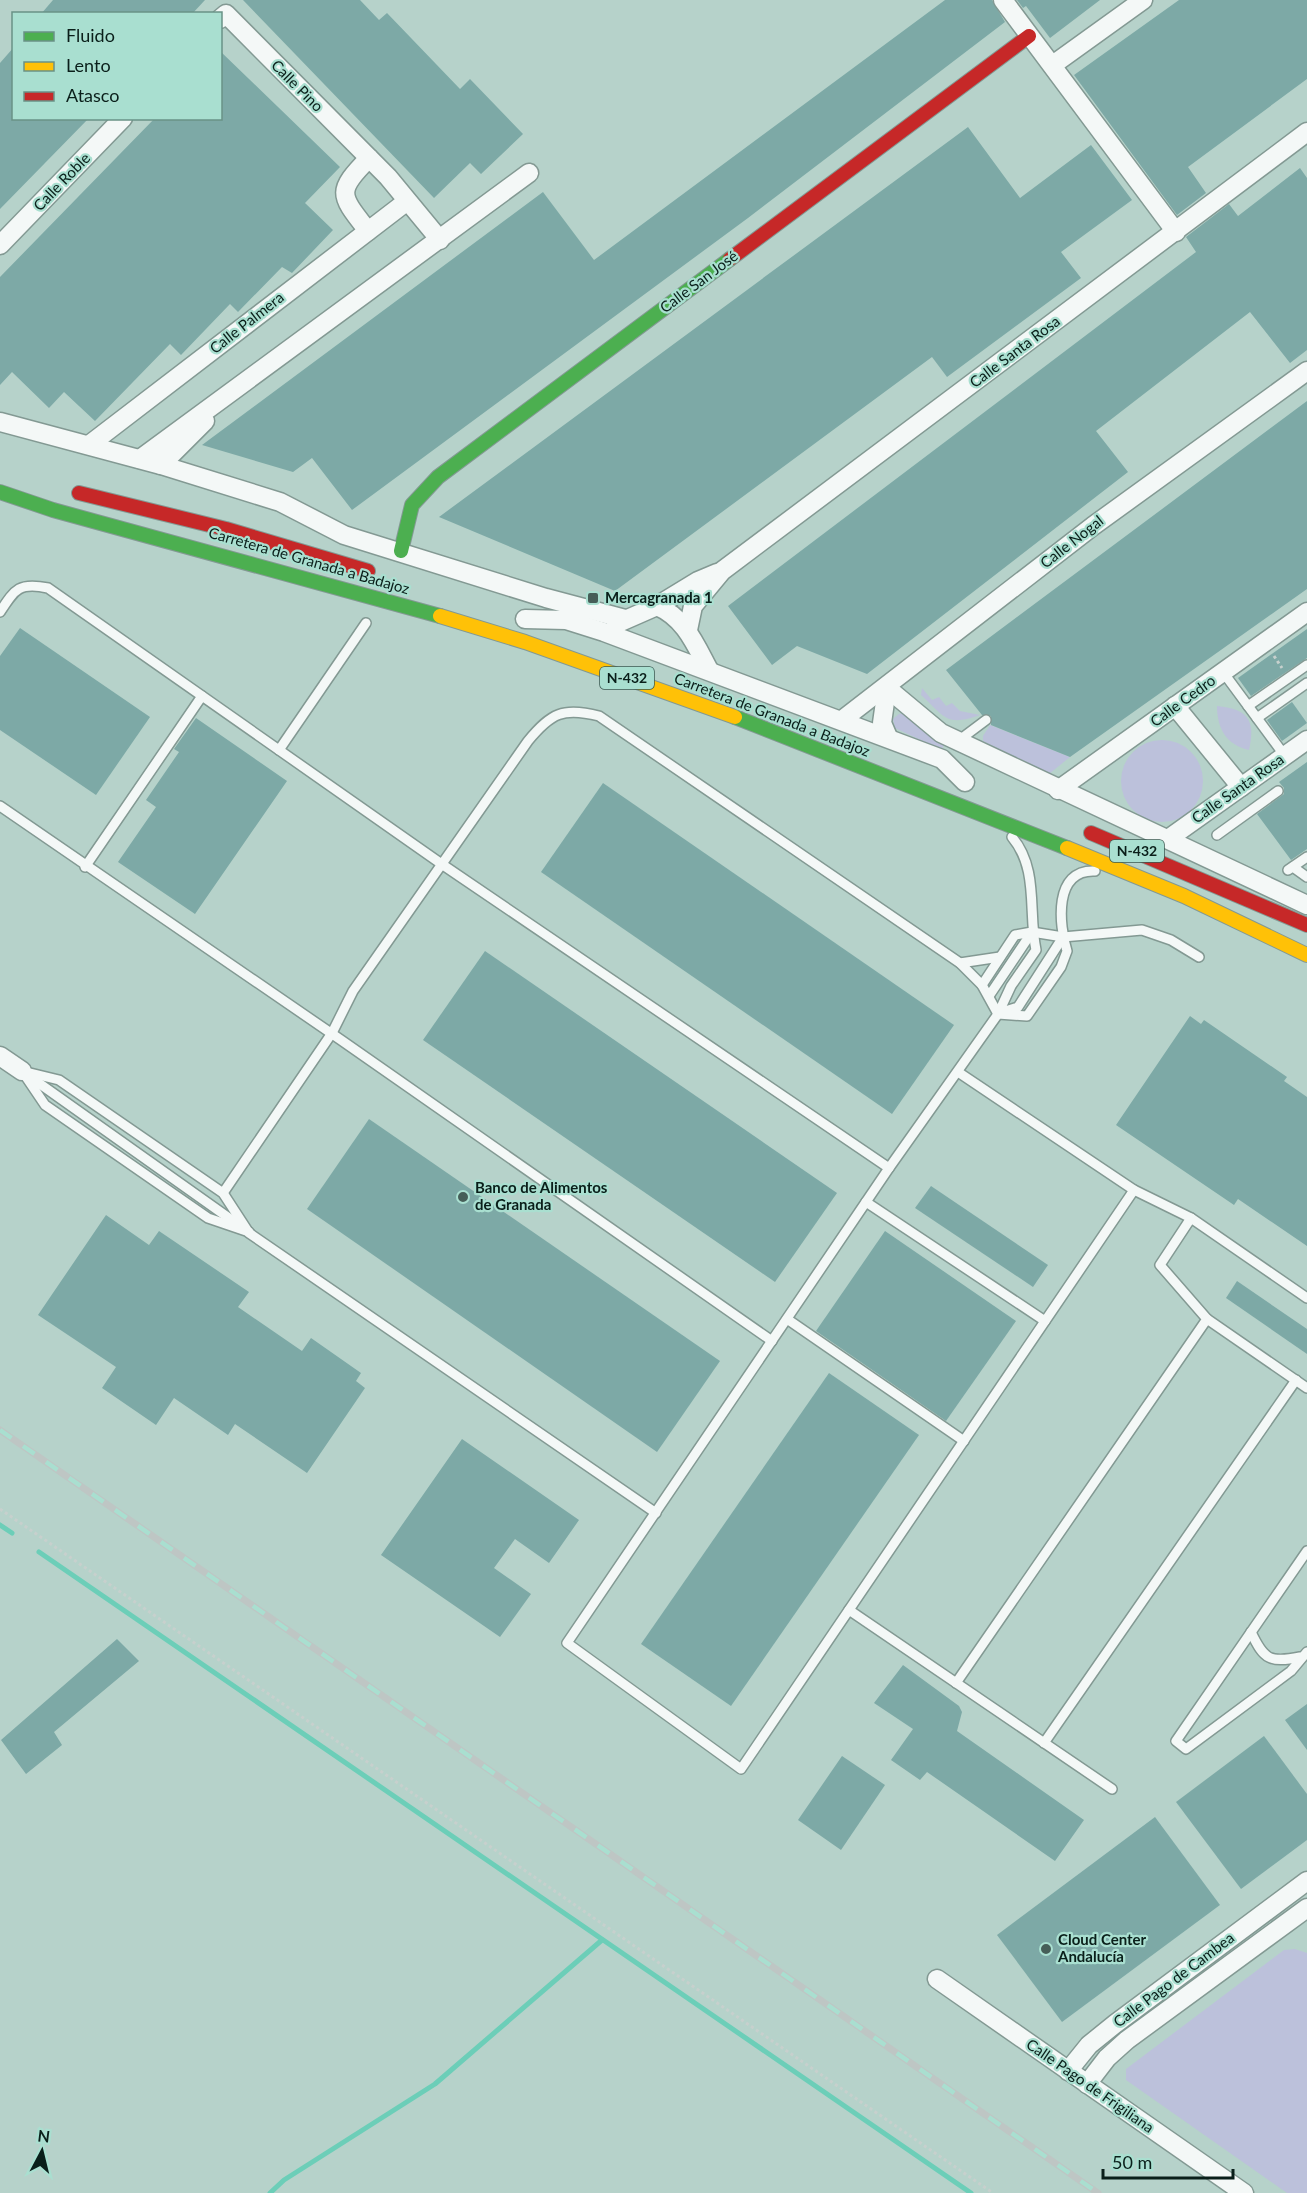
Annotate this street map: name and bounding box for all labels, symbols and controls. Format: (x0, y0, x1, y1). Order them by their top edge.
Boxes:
legend (12, 12, 222, 120)
text: Fluido (66, 24, 115, 46)
text: Lento (66, 54, 111, 76)
street label: Calle Pino (268, 56, 327, 115)
text: Atasco (66, 84, 119, 106)
street label: Calle Roble (29, 149, 93, 214)
street label: Calle San José (656, 246, 741, 316)
street label: Calle Palmera (206, 288, 287, 357)
street label: Calle Santa Rosa (966, 311, 1063, 391)
street label: Calle Nogal (1036, 511, 1106, 571)
street label: Carretera de Granada a Badajoz (207, 523, 412, 597)
place label: Mercagranada 1 (605, 588, 713, 606)
marker: Mercagranada 1 (586, 591, 600, 605)
road number: N-432 (600, 667, 654, 689)
street label: Carretera de Granada a Badajoz (672, 668, 873, 760)
street label: Calle Cedro (1146, 671, 1219, 730)
street label: Calle Santa Rosa (1188, 750, 1287, 827)
road number: N-432 (1110, 840, 1164, 862)
place label: Banco de Alimentos de Granada (475, 1178, 608, 1213)
marker: Banco de Alimentos de Granada (456, 1190, 470, 1204)
street label: Calle Pago de Cambea (1110, 1928, 1237, 2030)
place label: Cloud Center Andalucía (1057, 1930, 1147, 1965)
marker: Cloud Center Andalucía (1039, 1942, 1053, 1956)
street label: Calle Pago de Frigiliana (1023, 2034, 1158, 2136)
north arrow (12, 2121, 72, 2181)
text: N (37, 2125, 51, 2146)
scale bar (1103, 2142, 1234, 2180)
text: 50 m (1112, 2151, 1152, 2173)

